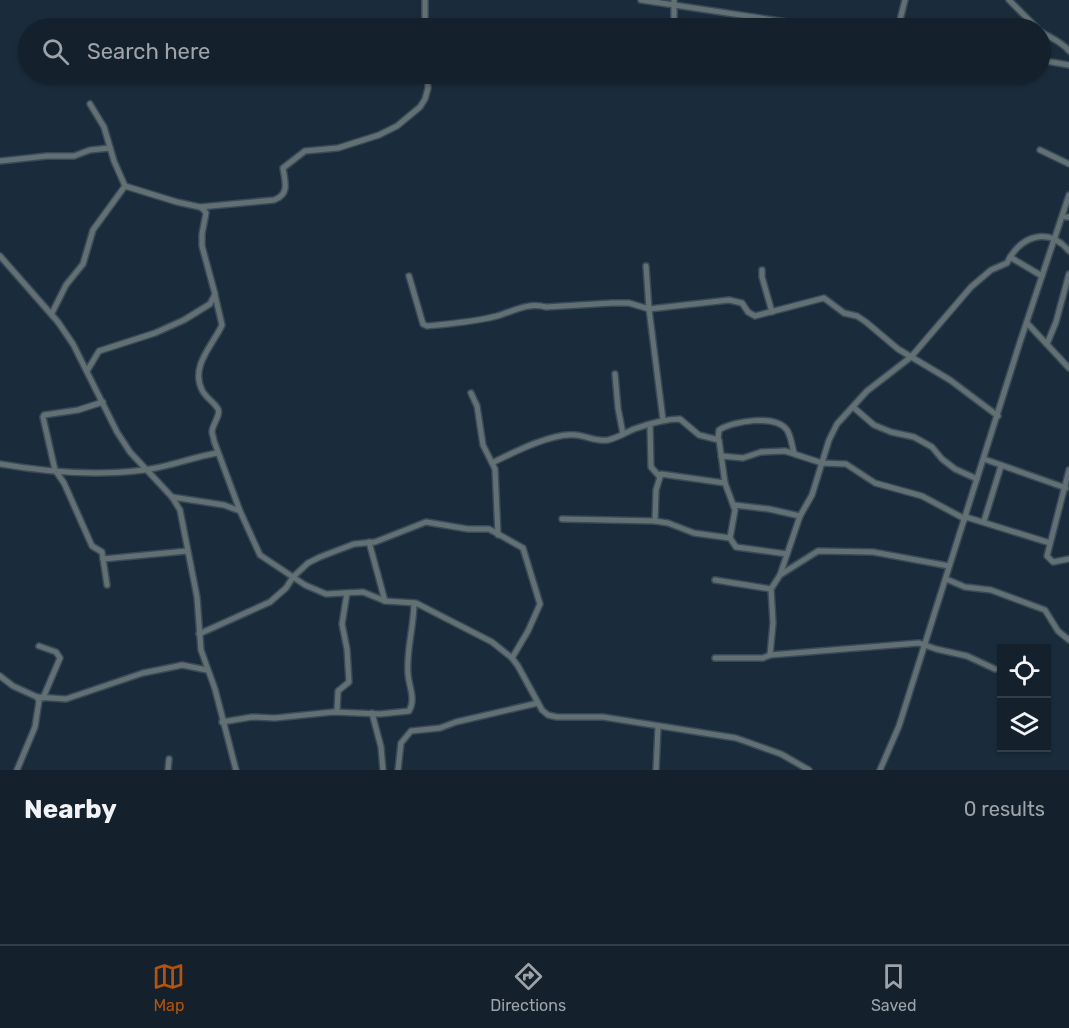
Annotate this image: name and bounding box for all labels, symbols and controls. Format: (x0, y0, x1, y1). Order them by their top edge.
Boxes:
search box (18, 18, 1051, 84)
icon: search (39, 35, 72, 68)
text: Search here (87, 38, 210, 65)
map controls (997, 644, 1051, 752)
button: locate (997, 644, 1051, 698)
button: layers (997, 698, 1051, 752)
text: Nearby (24, 794, 117, 825)
text: 0 results (964, 797, 1045, 821)
tab: Map (152, 960, 185, 1015)
tab: Directions (490, 960, 566, 1015)
tab: Saved (871, 960, 917, 1015)

